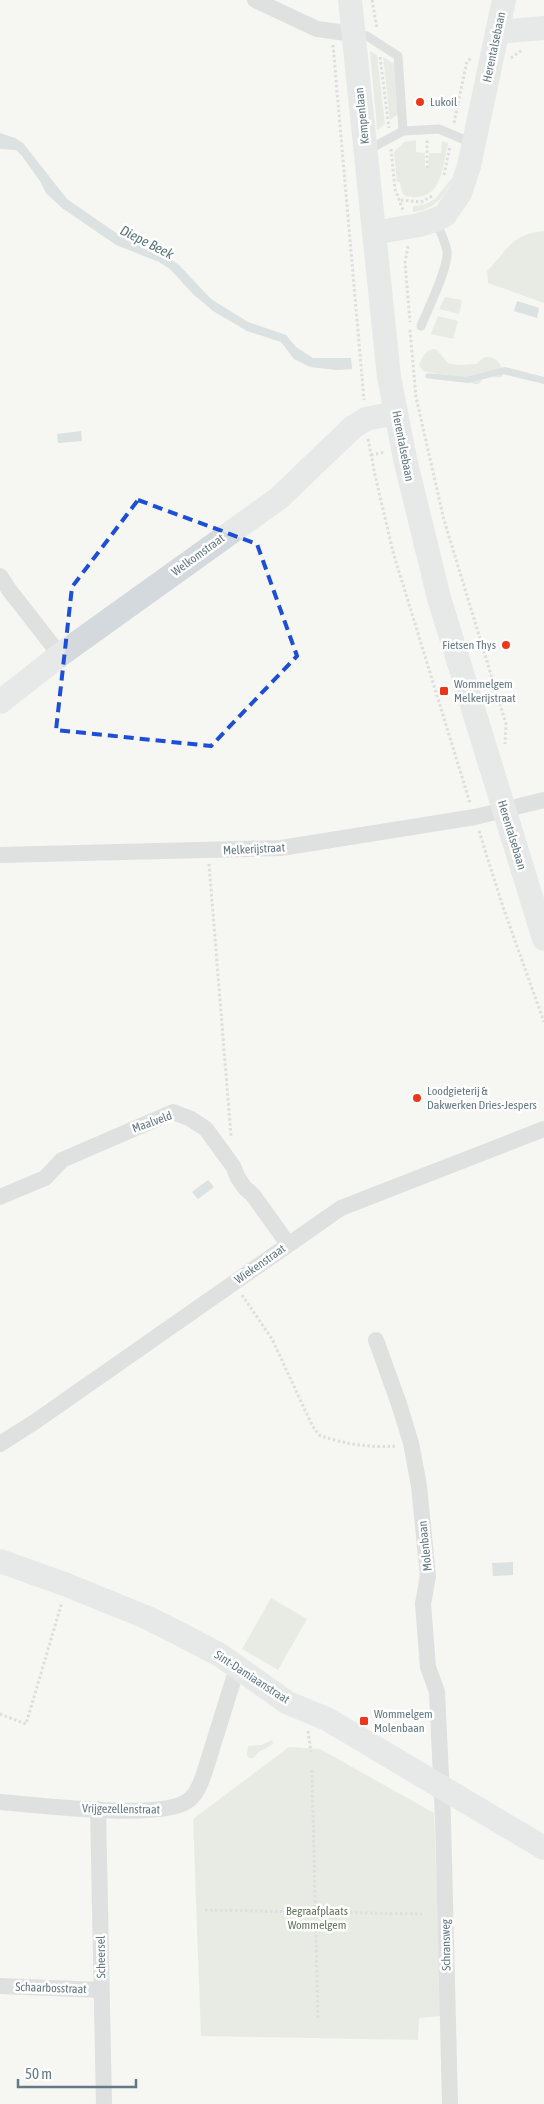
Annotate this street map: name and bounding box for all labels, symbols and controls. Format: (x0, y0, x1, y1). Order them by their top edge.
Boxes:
street label: Herentalsebaan (480, 10, 508, 84)
street label: Kempenlaan (352, 87, 372, 145)
place label: Lukoil (430, 95, 458, 109)
marker: Lukoil (414, 96, 426, 108)
water label: Diepe Beek (118, 222, 177, 263)
street label: Herentalsebaan (389, 409, 417, 483)
street label: Welkomstraat (169, 531, 228, 579)
place label: Fietsen Thys (442, 638, 496, 652)
marker: Fietsen Thys (500, 639, 512, 651)
place label: Wommelgem Melkerijstraat (454, 677, 516, 705)
marker: Wommelgem Melkerijstraat (438, 685, 450, 697)
street label: Herentalsebaan (495, 799, 529, 871)
street label: Melkerijstraat (223, 840, 286, 858)
place label: Loodgieterij & Dakwerken Dries-Jespers (427, 1084, 537, 1112)
marker: Loodgieterij & Dakwerken Dries-Jespers (411, 1092, 423, 1104)
street label: Maalveld (130, 1108, 174, 1136)
street label: Wiekenstraat (232, 1241, 289, 1287)
street label: Molenbaan (415, 1520, 435, 1572)
street label: Sint-Damiaanstraat (212, 1648, 292, 1707)
place label: Wommelgem Molenbaan (374, 1707, 433, 1735)
marker: Wommelgem Molenbaan (358, 1715, 370, 1727)
street label: Vrijgezellenstraat (82, 1801, 161, 1817)
park label: Begraafplaats Wommelgem (286, 1904, 348, 1932)
street label: Schransweg (439, 1918, 453, 1971)
street label: Scheersel (94, 1935, 108, 1978)
street label: Schaarbosstraat (15, 1980, 87, 1996)
scale bar (18, 2056, 135, 2088)
text: 50 m (25, 2065, 52, 2082)

